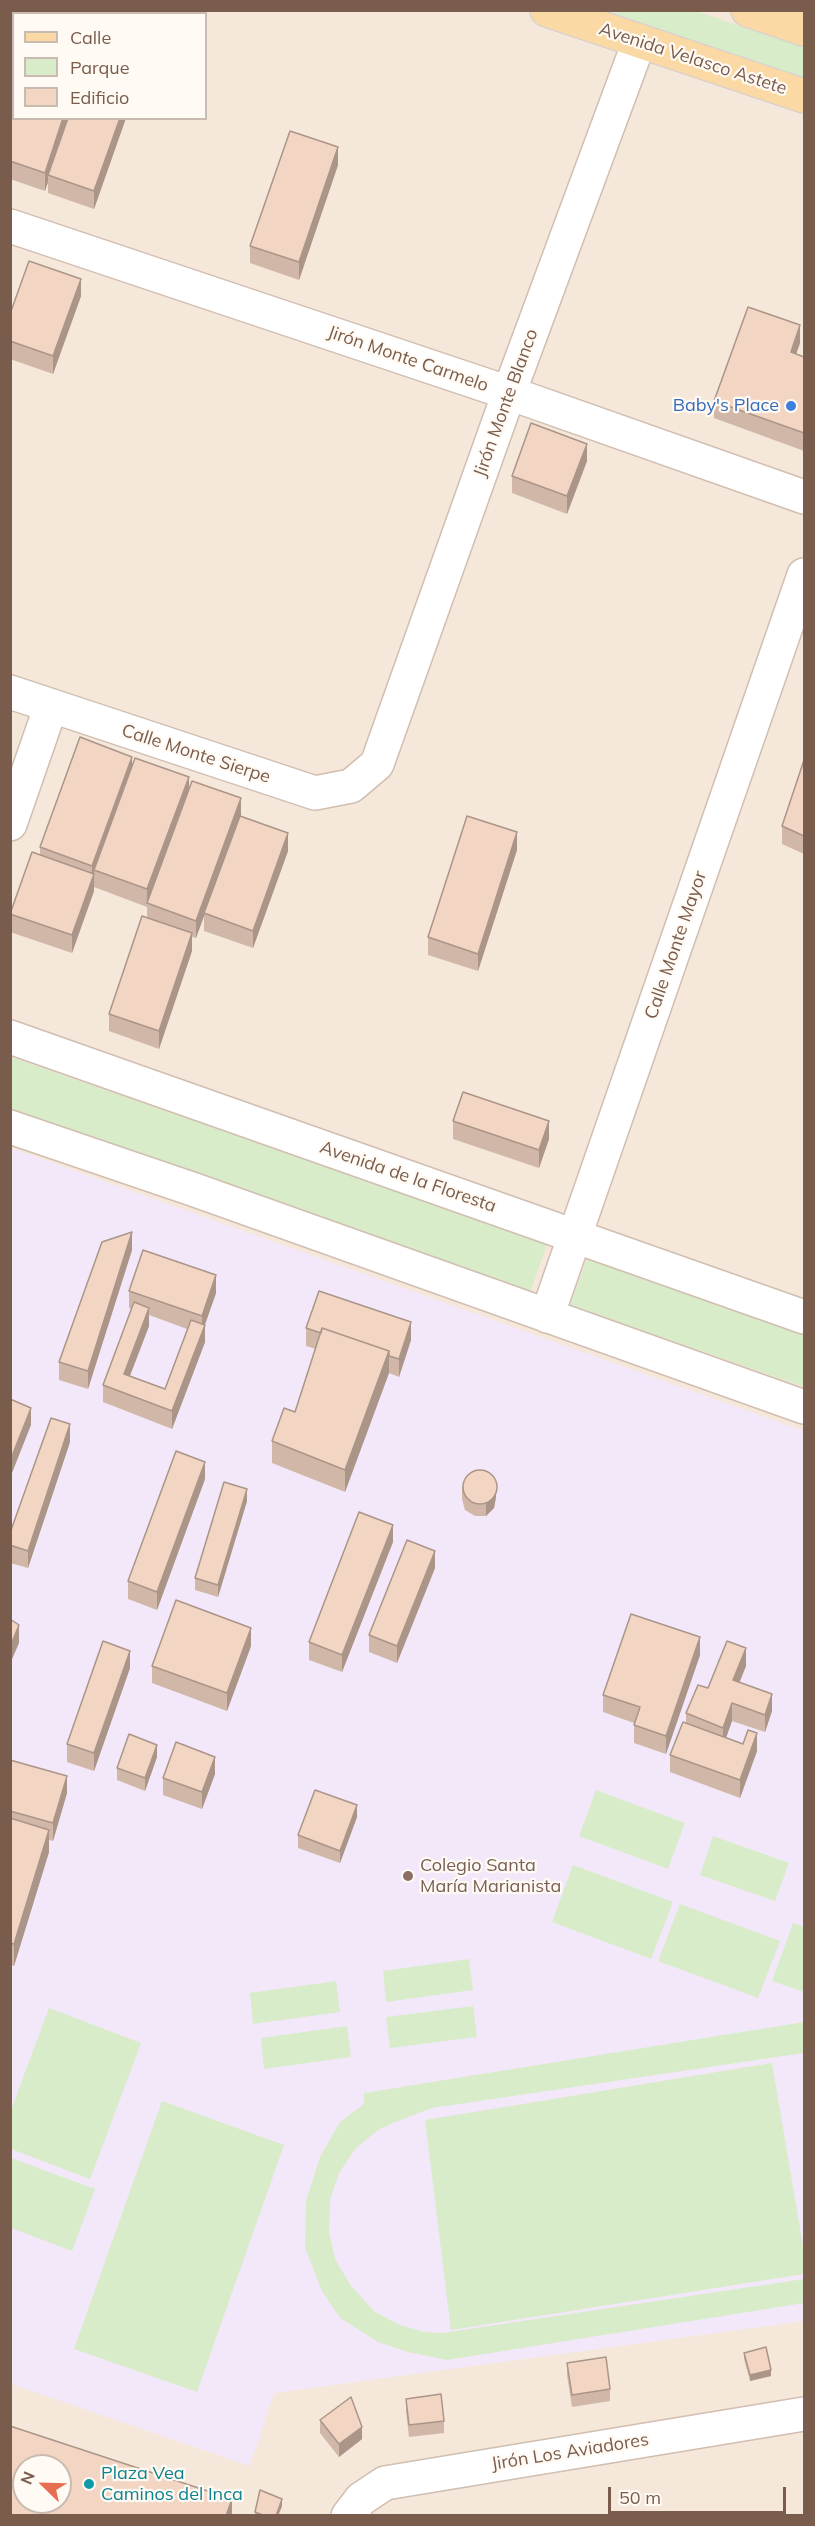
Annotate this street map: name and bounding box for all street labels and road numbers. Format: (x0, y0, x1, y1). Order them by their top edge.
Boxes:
street label: Avenida Velasco Astete (596, 18, 790, 100)
street label: Jirón Monte Carmelo (325, 321, 491, 397)
street label: Jirón Monte Blanco (469, 326, 543, 480)
street label: Calle Monte Sierpe (119, 720, 273, 788)
street label: Calle Monte Mayor (641, 868, 711, 1022)
street label: Avenida de la Floresta (317, 1137, 499, 1217)
street label: Jirón Los Aviadores (490, 2429, 650, 2475)

